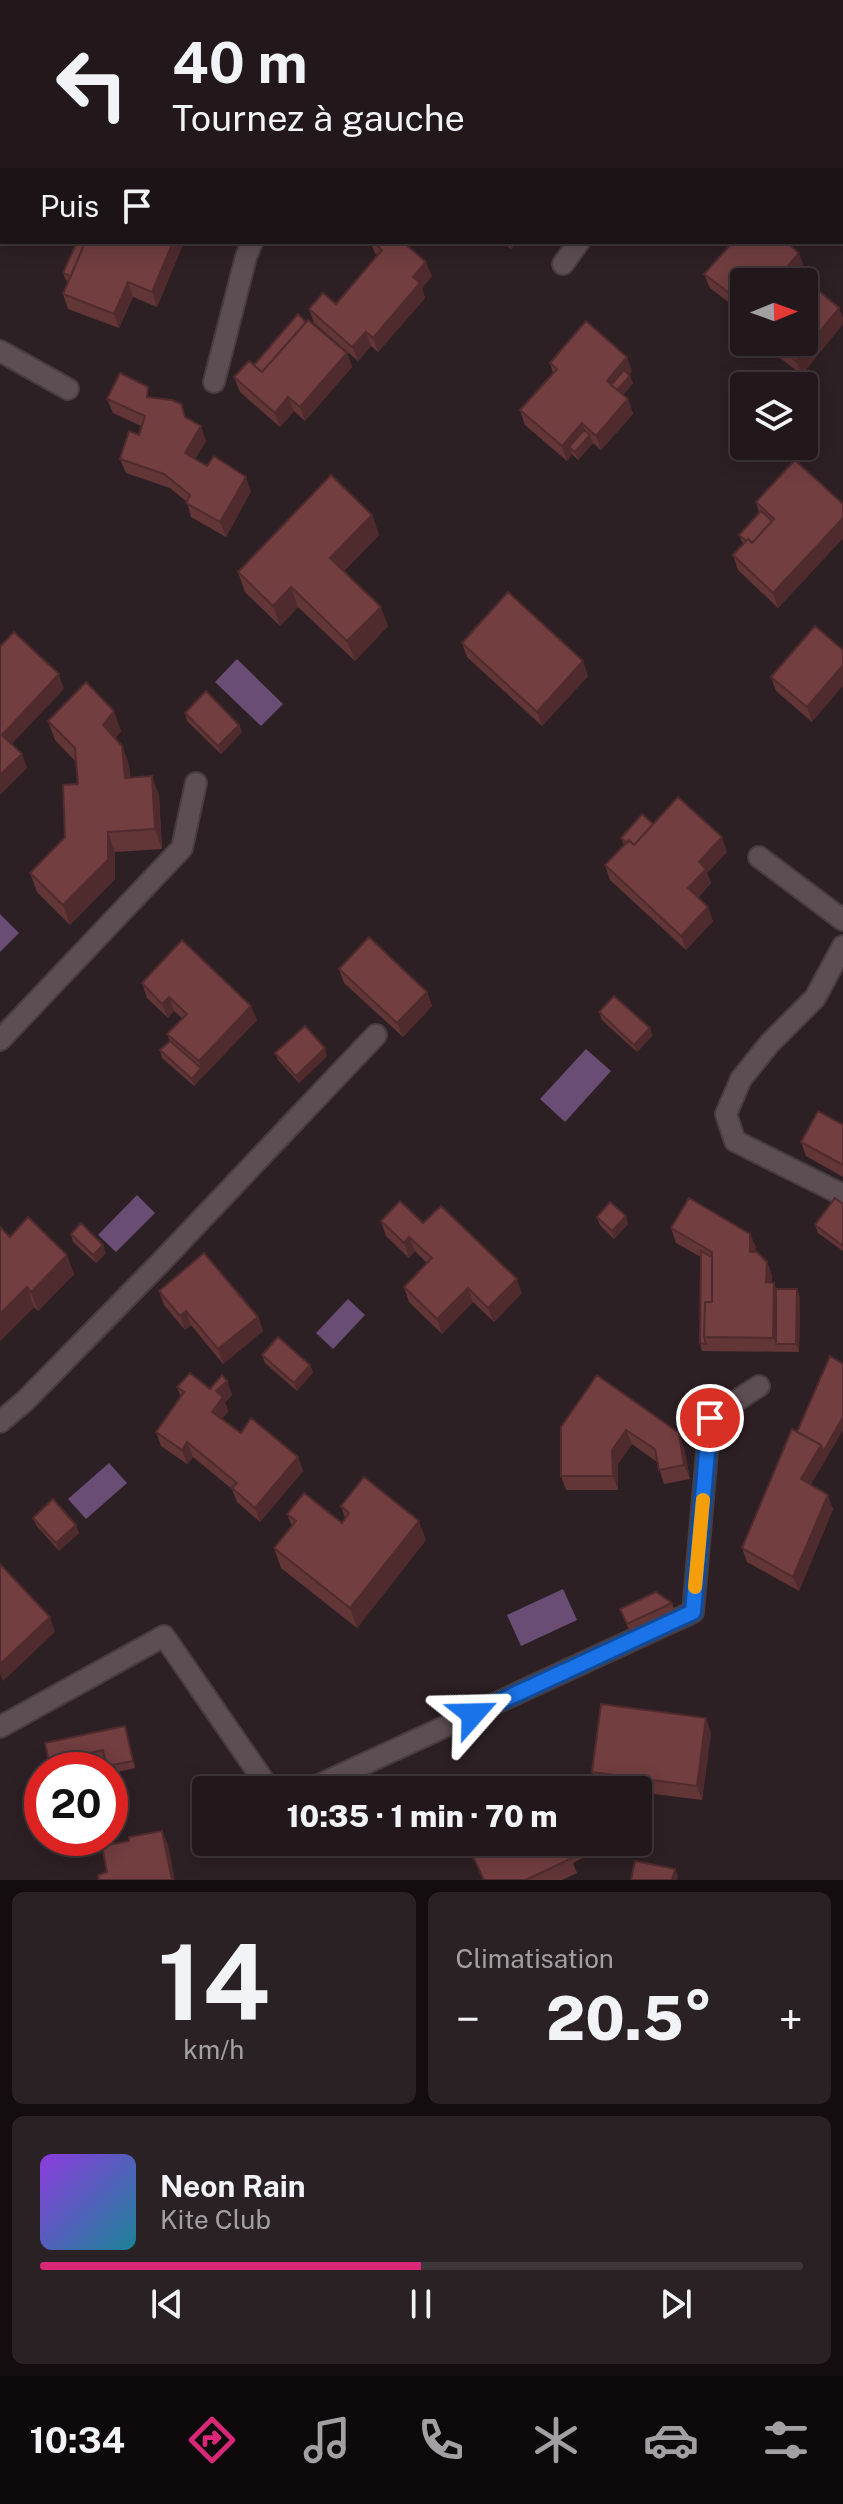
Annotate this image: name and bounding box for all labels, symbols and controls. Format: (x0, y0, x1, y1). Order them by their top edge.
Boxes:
text: 40 m (172, 30, 308, 96)
icon: left (40, 32, 144, 136)
text: Tournez à gauche (172, 97, 465, 139)
icon: arrive (115, 184, 159, 228)
text: Puis (40, 188, 99, 224)
north arrow (730, 268, 818, 356)
map controls (730, 268, 818, 460)
button: layers (730, 372, 818, 460)
pin (676, 1384, 744, 1452)
icon: arrive (688, 1396, 732, 1440)
position arrow (431, 1672, 515, 1756)
speed limit sign: 20 (24, 1752, 128, 1856)
text: 10:35 · 1 min · 70 m (286, 1798, 558, 1834)
text: 14 (157, 1921, 270, 2043)
text: Climatisation (456, 1943, 614, 1974)
text: 20.5° (546, 1983, 712, 2054)
text: − (456, 1993, 480, 2045)
text: + (779, 1993, 803, 2045)
text: km/h (183, 2034, 244, 2065)
text: Neon Rain (160, 2168, 306, 2204)
text: Kite Club (160, 2204, 271, 2235)
icon: previous (145, 2282, 189, 2326)
icon: pause (399, 2282, 443, 2326)
icon: next (654, 2282, 698, 2326)
icon: directions (184, 2412, 240, 2468)
icon: music (299, 2412, 355, 2468)
icon: phone (413, 2412, 469, 2468)
icon: climate (528, 2412, 584, 2468)
icon: car (643, 2412, 699, 2468)
icon: filters (758, 2412, 814, 2468)
text: 10:34 (29, 2419, 125, 2461)

